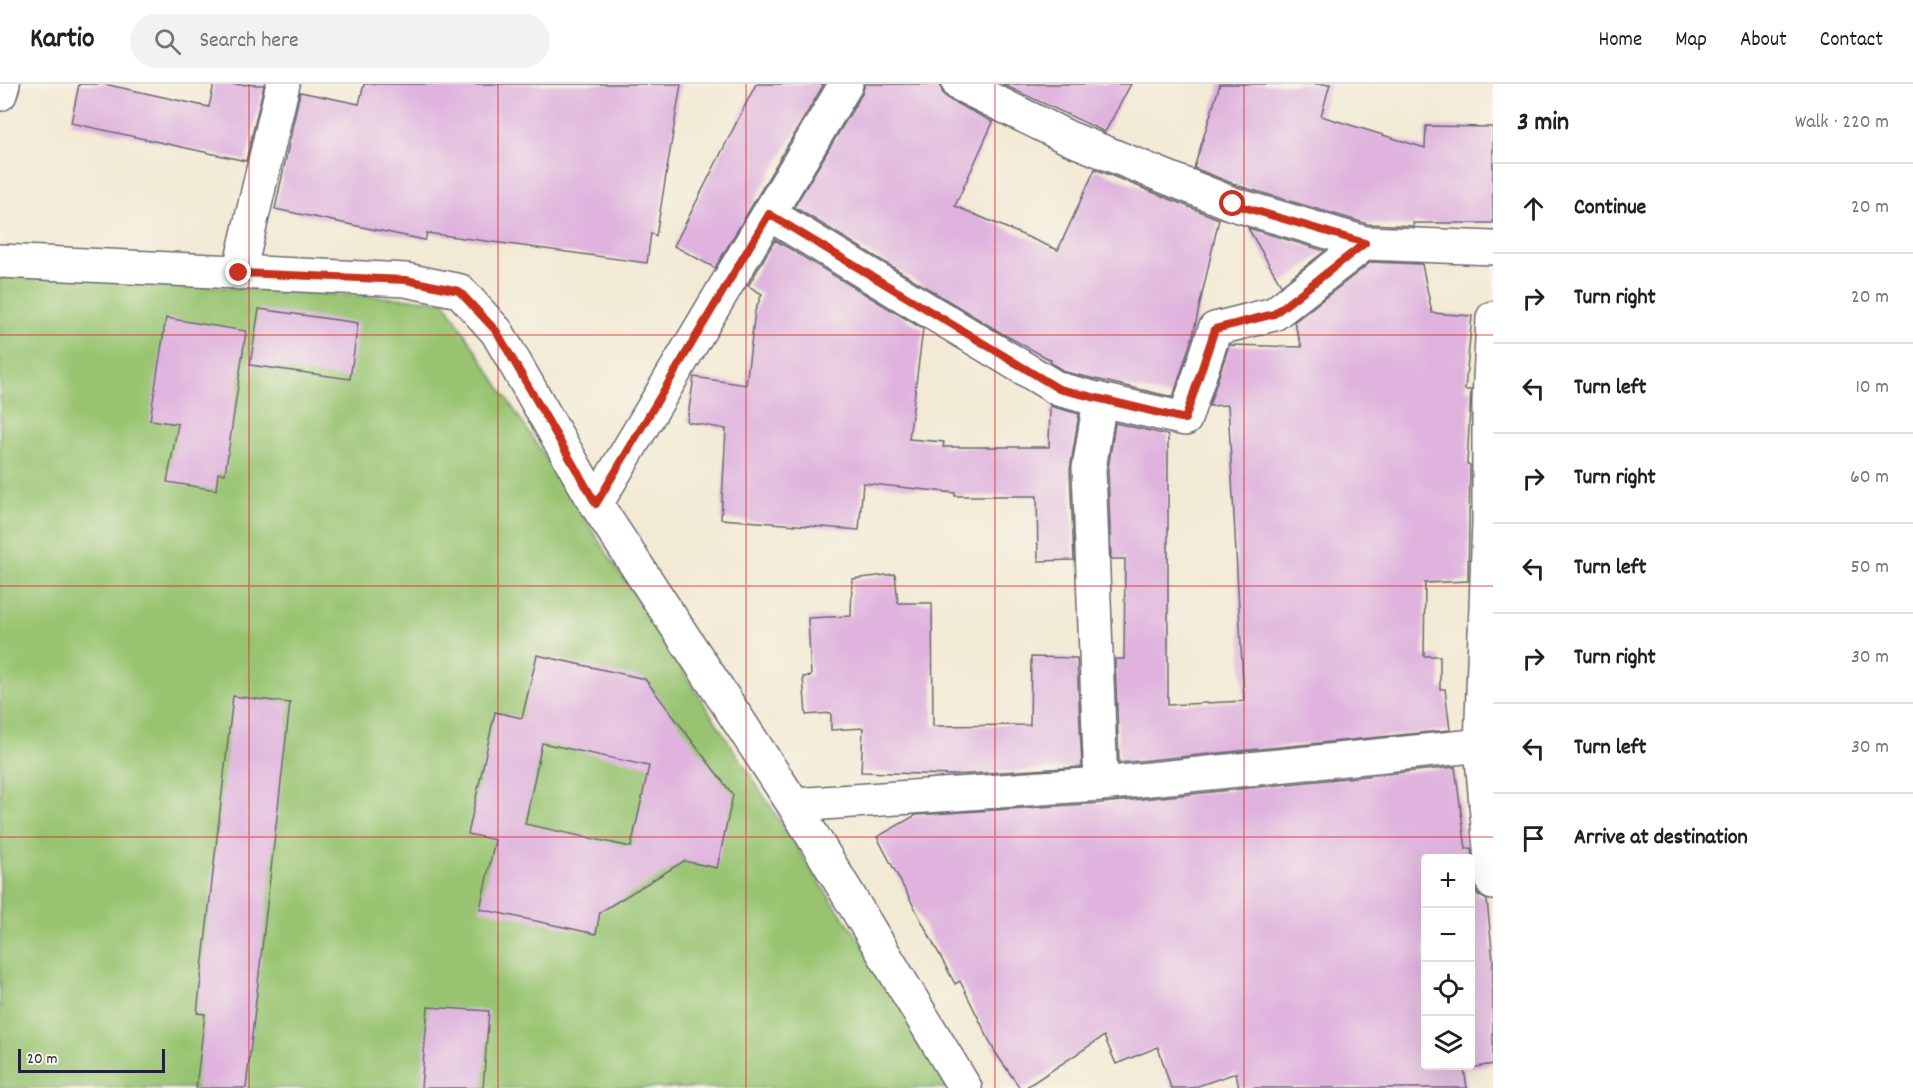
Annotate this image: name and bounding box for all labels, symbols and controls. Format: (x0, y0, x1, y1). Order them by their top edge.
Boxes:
search box (130, 14, 550, 68)
text: Kartio (30, 21, 94, 61)
icon: search (151, 25, 184, 58)
text: Search here (199, 26, 299, 57)
text: Home (1598, 26, 1642, 56)
text: Map (1675, 26, 1707, 56)
text: About (1740, 26, 1787, 56)
text: Contact (1820, 26, 1883, 56)
text: 3 min (1517, 105, 1569, 142)
text: Walk · 220 m (1795, 109, 1889, 137)
route start (1219, 190, 1245, 216)
icon: ahead (1517, 192, 1550, 225)
text: Continue (1574, 193, 1646, 224)
text: 20 m (1851, 194, 1889, 222)
route end (225, 259, 251, 285)
icon: right (1517, 282, 1550, 315)
text: Turn right (1574, 283, 1656, 314)
text: 20 m (1851, 284, 1889, 312)
icon: left (1517, 372, 1550, 405)
text: Turn left (1574, 373, 1646, 404)
text: 10 m (1855, 374, 1889, 402)
icon: right (1517, 462, 1550, 495)
text: Turn right (1574, 463, 1656, 494)
text: 60 m (1850, 464, 1889, 492)
icon: left (1517, 552, 1550, 585)
text: Turn left (1574, 553, 1646, 584)
text: 50 m (1851, 554, 1889, 582)
icon: right (1517, 642, 1550, 675)
text: Turn right (1574, 643, 1656, 674)
text: 30 m (1851, 644, 1889, 672)
icon: left (1517, 732, 1550, 765)
text: Turn left (1574, 733, 1646, 764)
text: 30 m (1851, 734, 1889, 762)
icon: arrive (1517, 822, 1550, 855)
text: Arrive at destination (1574, 823, 1748, 854)
map controls (1421, 854, 1475, 1070)
button: + (1421, 854, 1475, 908)
button: − (1421, 908, 1475, 962)
button: locate (1421, 962, 1475, 1016)
button: layers (1421, 1016, 1475, 1070)
scale bar (18, 1046, 165, 1074)
text: 20 m (27, 1048, 57, 1071)

